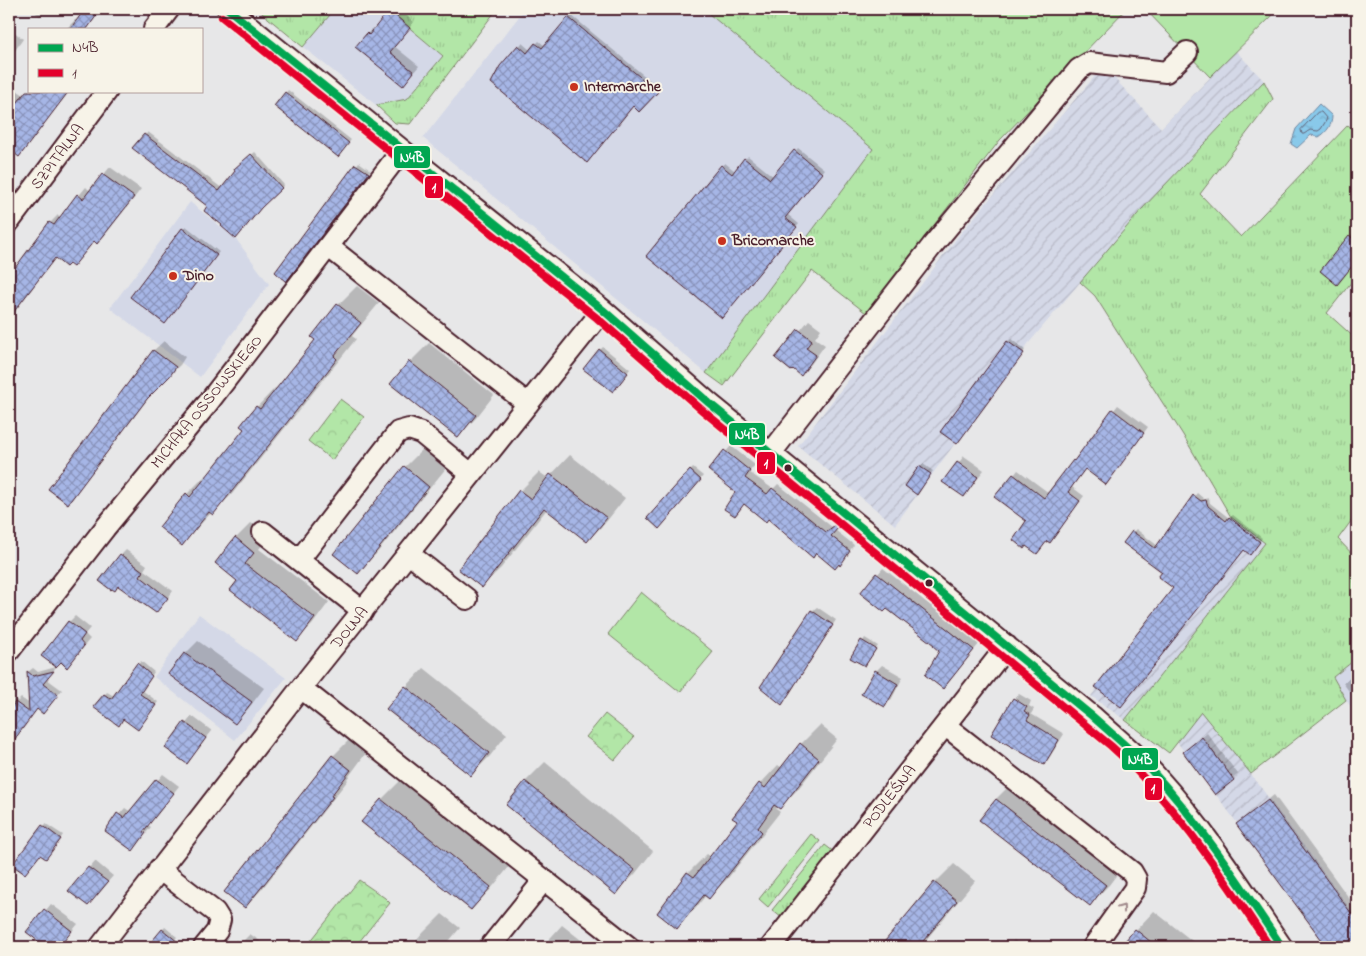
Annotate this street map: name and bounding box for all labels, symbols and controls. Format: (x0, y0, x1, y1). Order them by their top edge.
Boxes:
legend (28, 28, 202, 92)
text: N4B (72, 37, 98, 59)
text: 1 (72, 63, 77, 85)
place label: Intermarche (584, 75, 662, 99)
marker: Intermarche (568, 81, 580, 93)
street label: SZPITALNA (25, 119, 91, 195)
line badge: N4B (393, 145, 431, 169)
text: N4B (400, 148, 425, 169)
line badge: 1 (424, 175, 444, 199)
text: 1 (432, 178, 437, 199)
place label: Bricomarche (731, 229, 815, 253)
marker: Bricomarche (716, 235, 728, 247)
place label: Dino (182, 264, 214, 288)
marker: Dino (167, 270, 179, 282)
street label: MICHAŁA OSSOWSKIEGO (145, 330, 269, 474)
line badge: N4B (728, 422, 766, 446)
text: N4B (735, 425, 760, 446)
line badge: 1 (756, 451, 776, 475)
text: 1 (764, 454, 769, 475)
unlabelled marker (783, 463, 793, 473)
unlabelled marker (924, 578, 934, 588)
street label: DOLNA (325, 601, 375, 655)
line badge: N4B (1121, 747, 1159, 771)
text: N4B (1128, 750, 1153, 771)
street label: PODLEŚNA (857, 760, 923, 834)
line badge: 1 (1144, 777, 1163, 801)
text: 1 (1151, 779, 1156, 800)
one-way arrow (1116, 904, 1125, 914)

